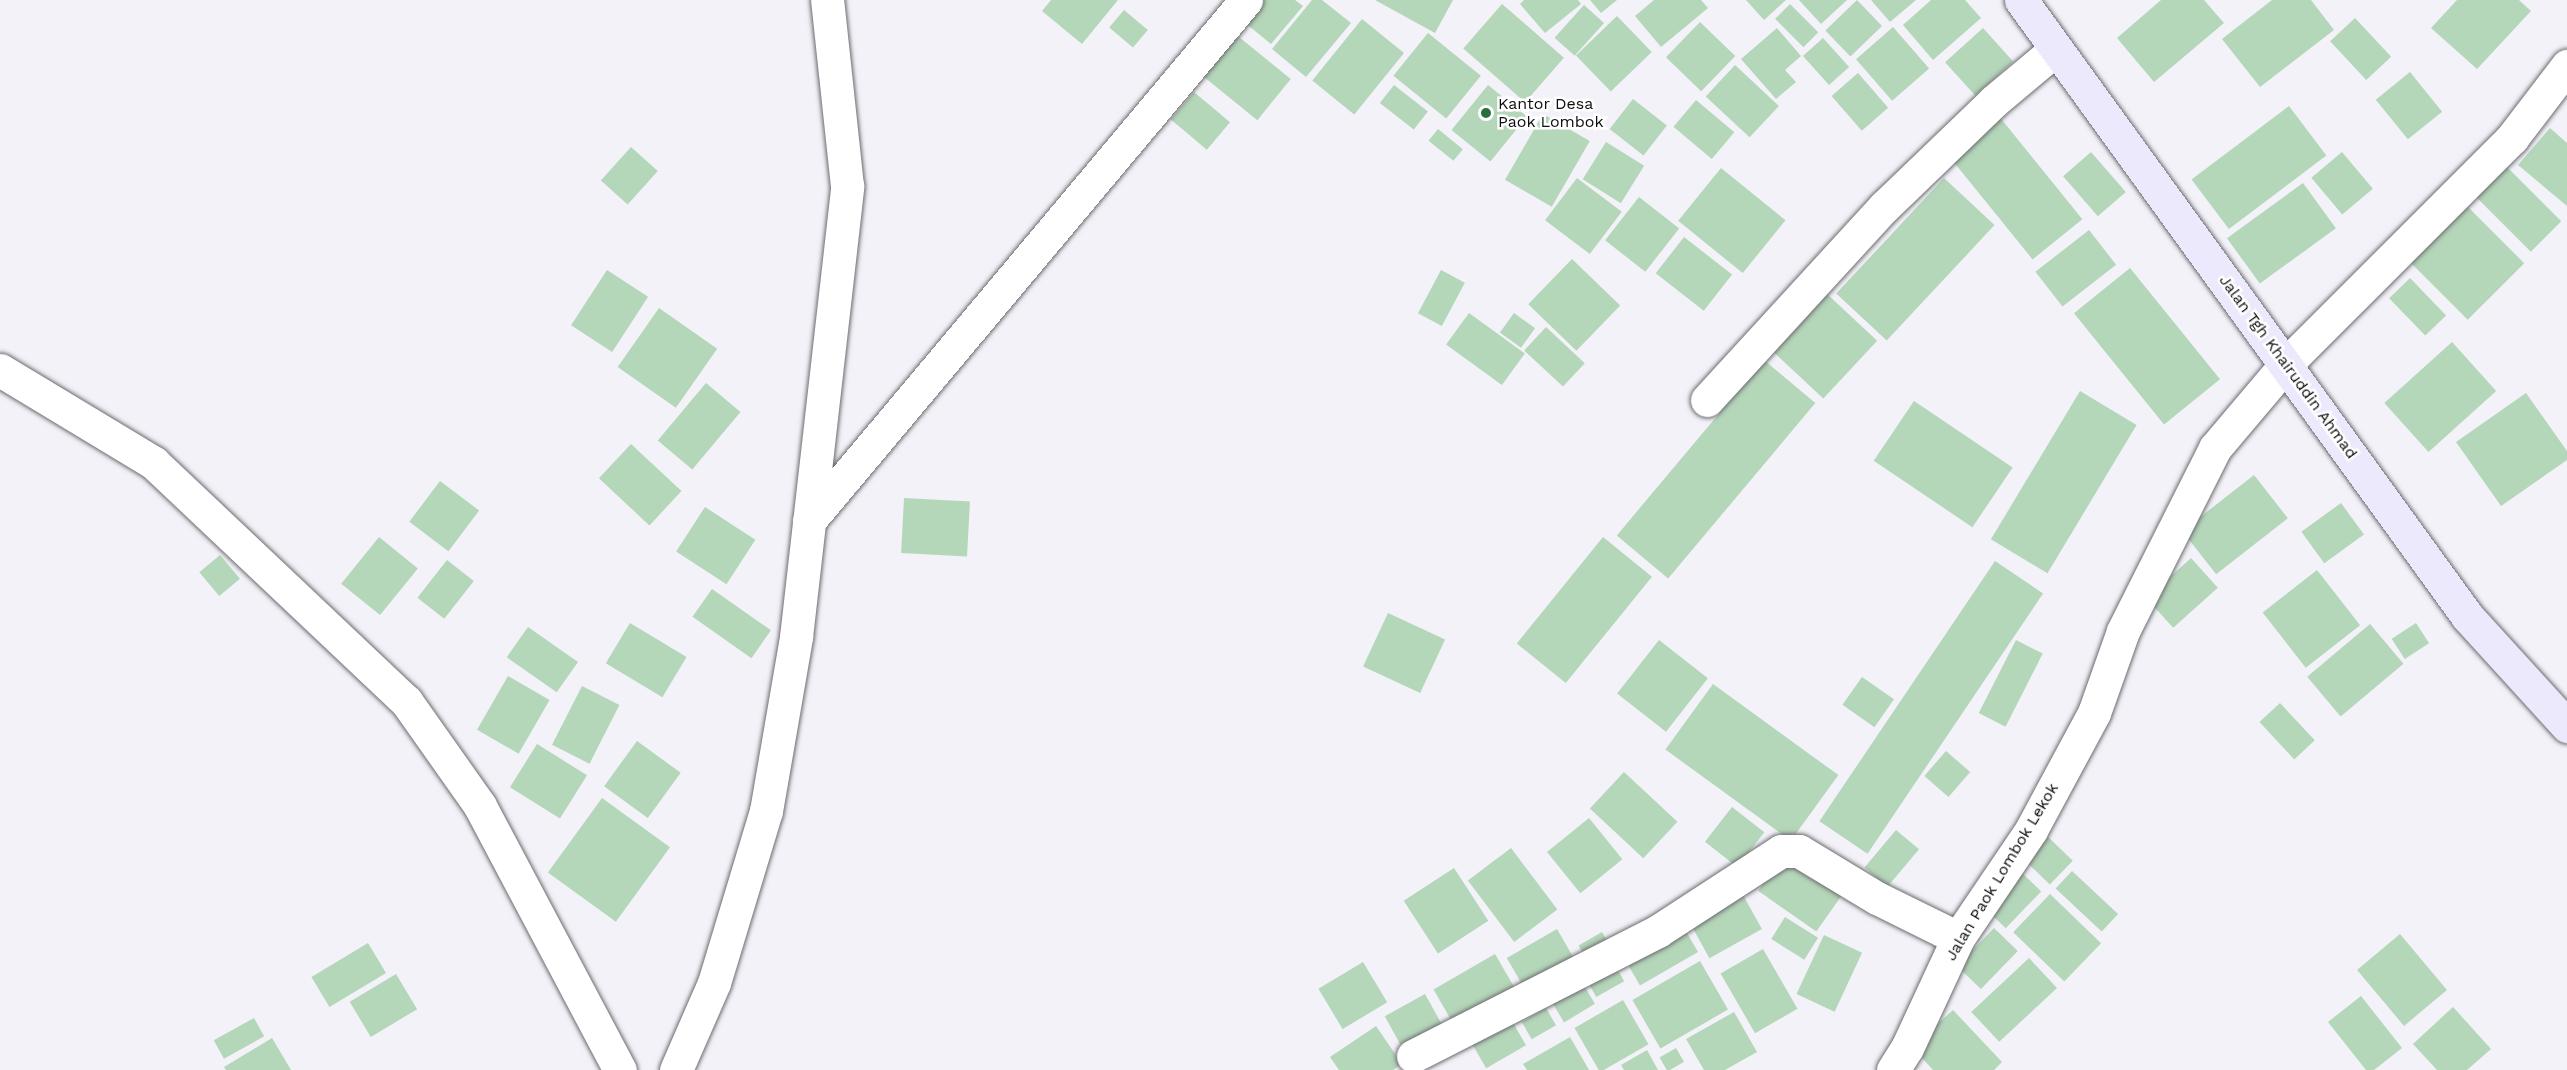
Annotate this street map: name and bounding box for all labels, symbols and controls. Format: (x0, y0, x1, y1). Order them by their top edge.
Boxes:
place label: Kantor Desa Paok Lombok (1498, 94, 1604, 132)
marker: Kantor Desa Paok Lombok (1479, 106, 1493, 120)
street label: Jalan Tgh Khairuddin Ahmad (2215, 271, 2361, 463)
street label: Jalan Paok Lombok Lekok (1941, 779, 2063, 965)

